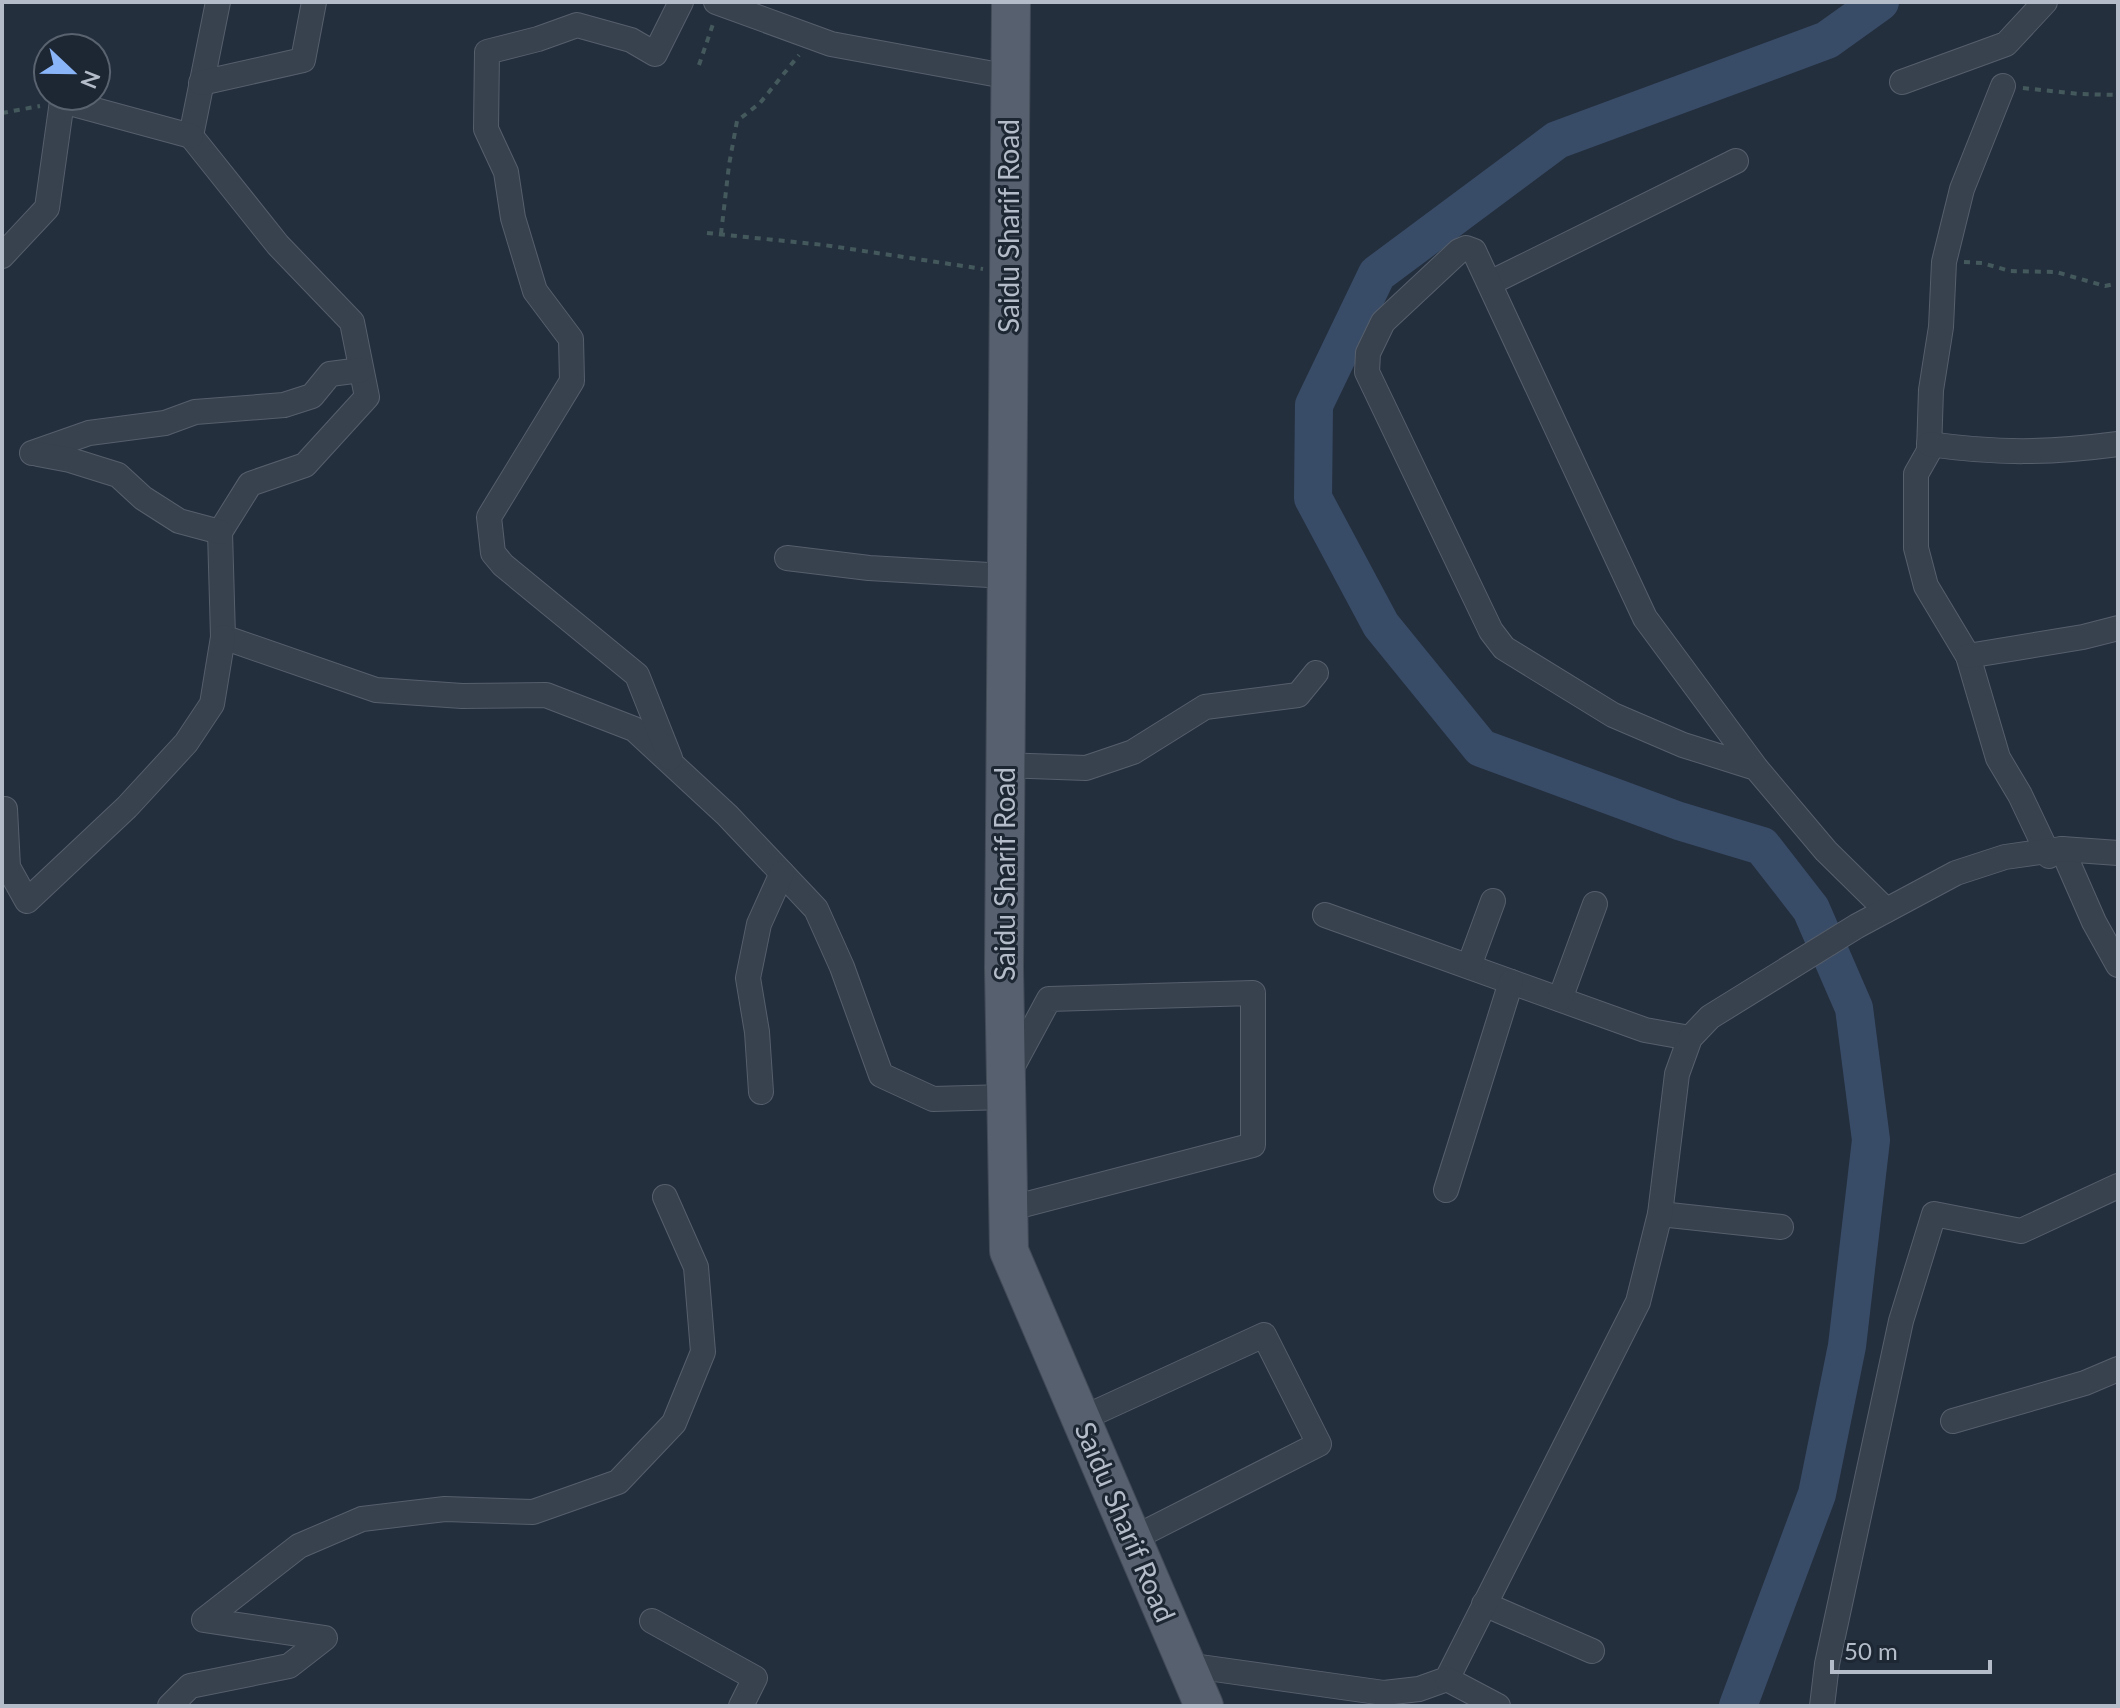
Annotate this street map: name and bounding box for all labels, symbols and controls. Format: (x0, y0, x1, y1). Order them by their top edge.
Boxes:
north arrow (32, 32, 112, 112)
text: N (75, 67, 107, 93)
street label: Saidu Sharif Road (991, 119, 1025, 333)
street label: Saidu Sharif Road (987, 767, 1021, 981)
street label: Saidu Sharif Road (1068, 1416, 1183, 1627)
scale bar (1832, 1624, 1990, 1674)
text: 50 m (1844, 1636, 1898, 1665)

